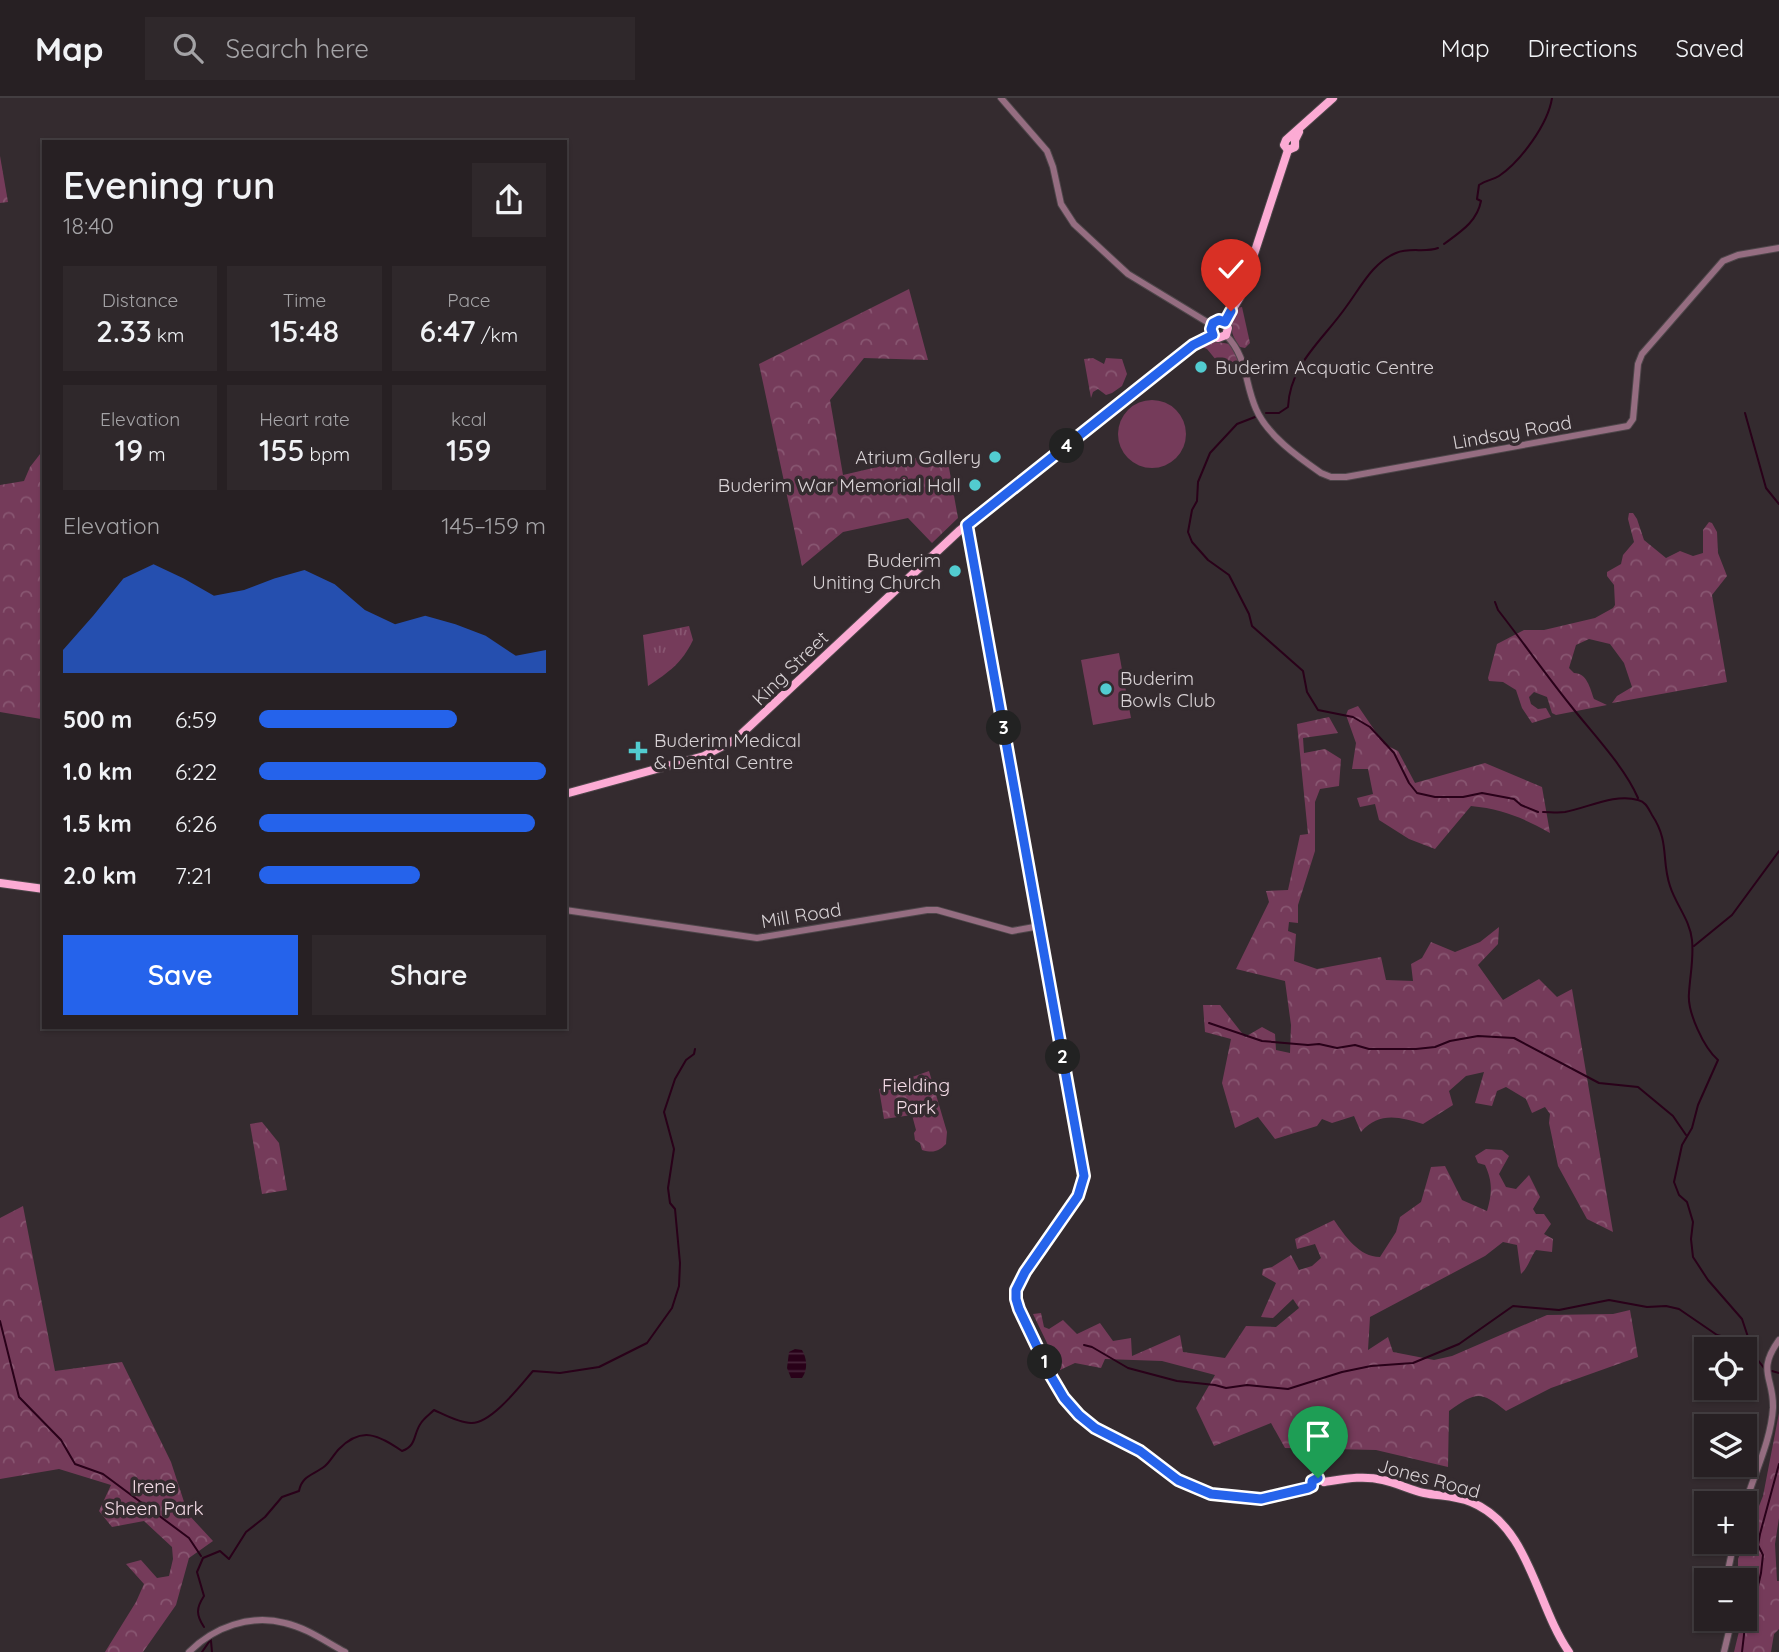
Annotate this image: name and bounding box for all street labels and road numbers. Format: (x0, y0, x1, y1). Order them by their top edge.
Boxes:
street label: Lindsay Road (1451, 410, 1573, 454)
street label: King Street (747, 626, 833, 710)
street label: Mill Road (759, 897, 843, 933)
street label: Jones Road (1375, 1453, 1483, 1503)

